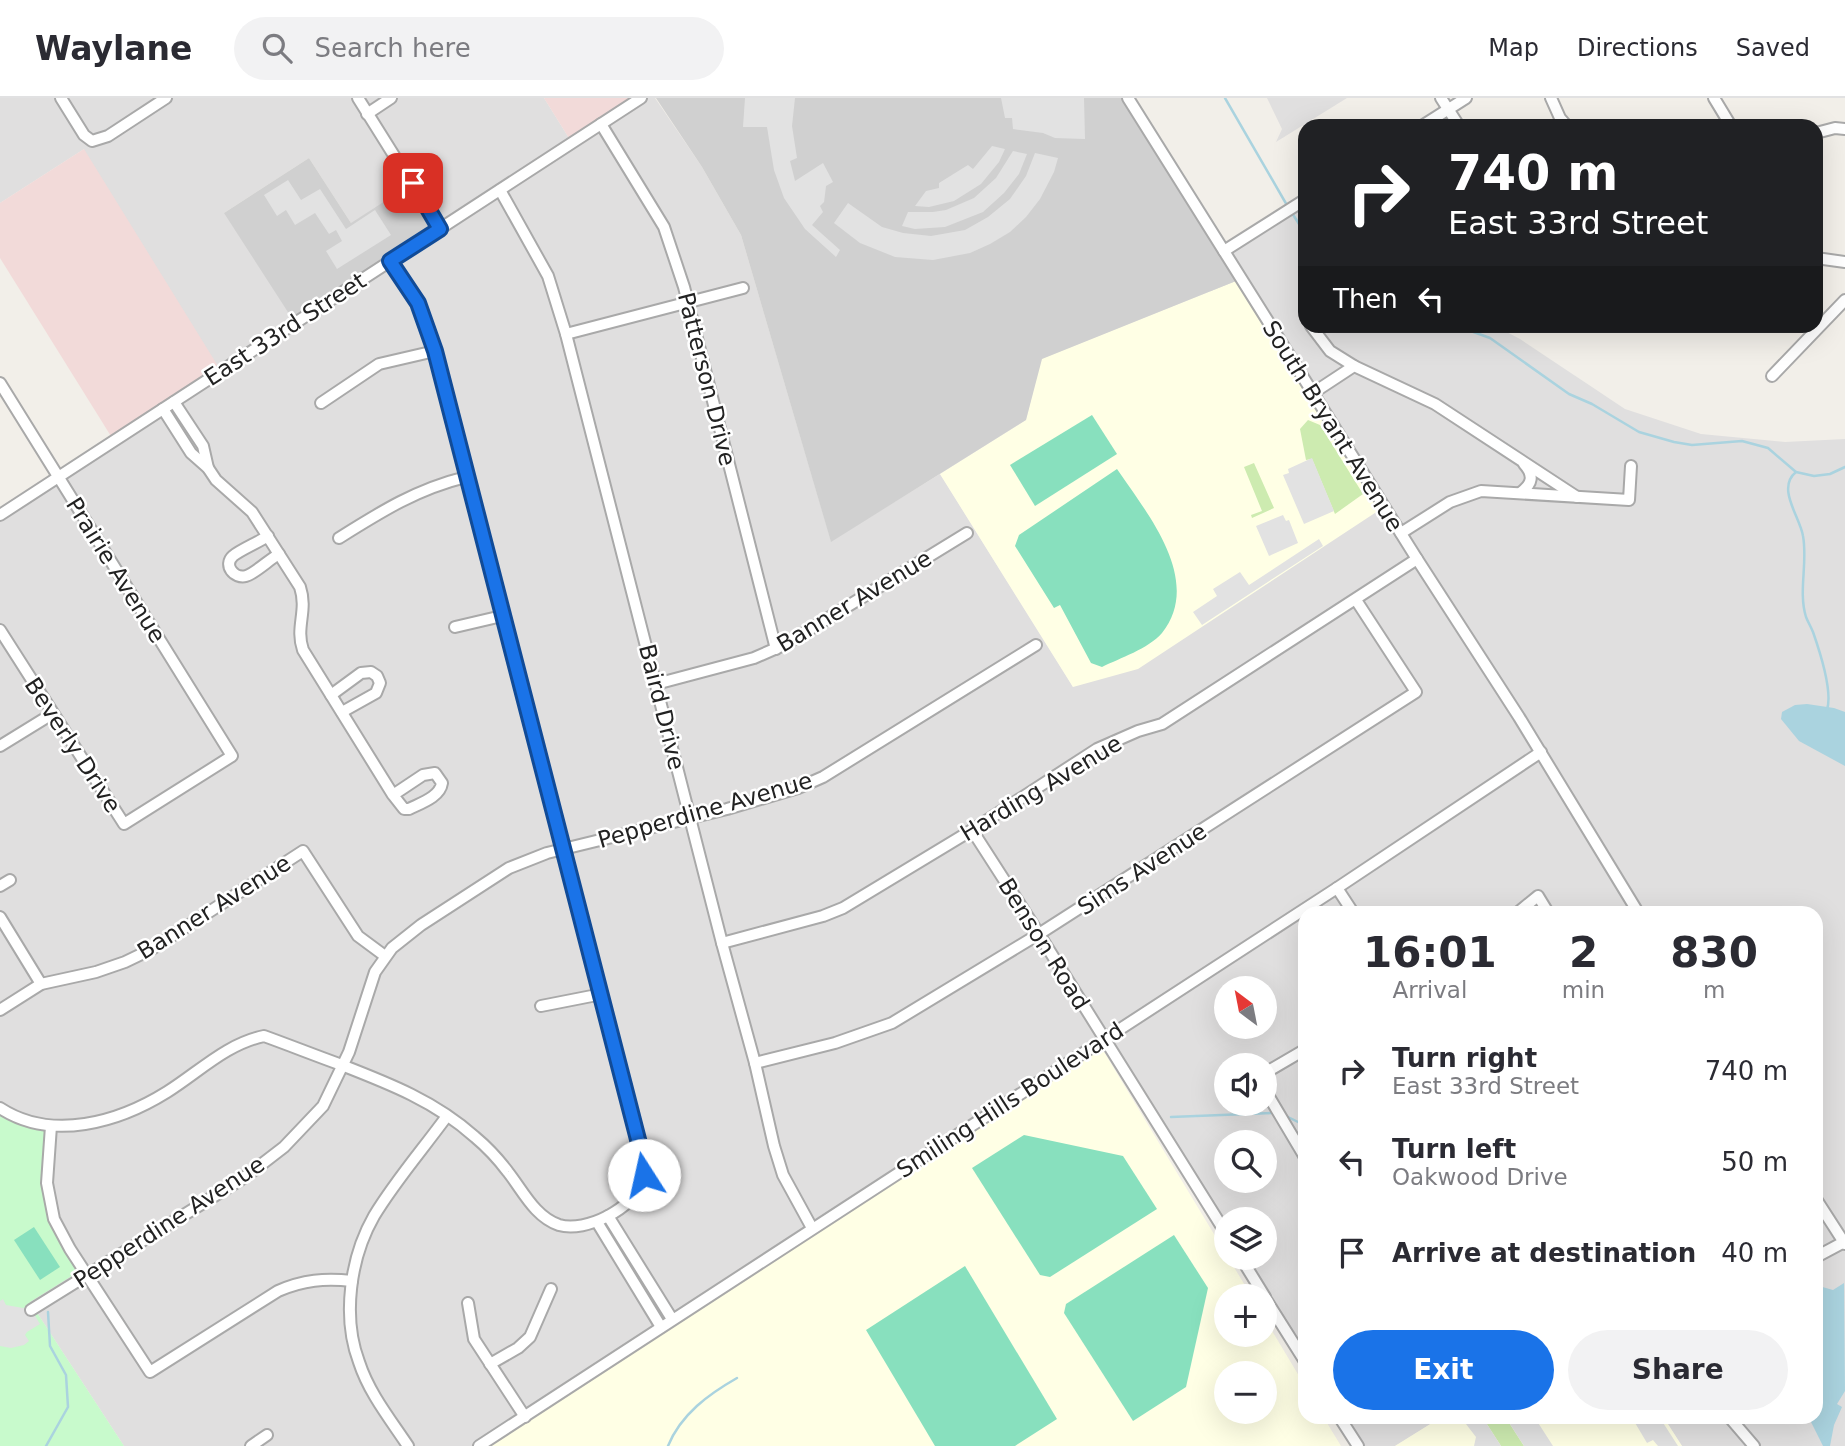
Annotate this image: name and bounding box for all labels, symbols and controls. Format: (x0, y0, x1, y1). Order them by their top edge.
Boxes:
search box (234, 17, 724, 80)
text: Waylane (35, 29, 192, 68)
icon: search (258, 29, 296, 67)
text: Search here (314, 33, 471, 63)
text: Map (1488, 34, 1539, 62)
text: Directions (1577, 34, 1698, 62)
text: Saved (1736, 34, 1810, 62)
text: 740 m (1448, 145, 1618, 202)
icon: right (1333, 147, 1424, 238)
pin (383, 153, 443, 213)
icon: arrive (394, 164, 432, 202)
text: East 33rd Street (1448, 204, 1708, 242)
street label: East 33rd Street (199, 267, 371, 391)
icon: left (1412, 280, 1450, 318)
text: Then (1333, 284, 1398, 314)
street label: Patterson Drive (673, 290, 741, 468)
street label: South Bryant Avenue (1257, 316, 1409, 536)
street label: Prairie Avenue (61, 493, 171, 647)
street label: Banner Avenue (772, 545, 936, 657)
street label: Baird Drive (634, 641, 690, 773)
street label: Beverly Drive (20, 673, 126, 817)
street label: Harding Avenue (956, 730, 1126, 846)
street label: Pepperdine Avenue (595, 767, 815, 853)
street label: Sims Avenue (1073, 818, 1211, 920)
street label: Banner Avenue (133, 849, 295, 965)
street label: Benson Road (993, 873, 1095, 1015)
text: 16:01 (1363, 928, 1497, 977)
text: 2 (1569, 928, 1598, 977)
text: 830 (1670, 928, 1758, 977)
north arrow (1214, 976, 1278, 1040)
map controls (1214, 976, 1277, 1424)
text: Arrival (1393, 977, 1467, 1003)
text: min (1562, 977, 1605, 1003)
text: m (1703, 977, 1725, 1003)
street label: Smiling Hills Boulevard (892, 1017, 1128, 1183)
text: Turn right (1392, 1043, 1537, 1073)
icon: right (1333, 1052, 1371, 1090)
button: sound (1214, 1053, 1277, 1116)
text: 740 m (1705, 1056, 1788, 1086)
text: East 33rd Street (1392, 1073, 1579, 1099)
button: search (1214, 1130, 1277, 1193)
text: Turn left (1392, 1134, 1516, 1164)
position arrow (607, 1138, 681, 1212)
icon: left (1333, 1143, 1371, 1181)
text: 50 m (1721, 1147, 1788, 1177)
street label: Pepperdine Avenue (69, 1151, 269, 1293)
text: Oakwood Drive (1392, 1164, 1568, 1190)
button: layers (1214, 1207, 1277, 1270)
icon: arrive (1333, 1234, 1371, 1272)
text: Arrive at destination (1392, 1238, 1696, 1268)
text: 40 m (1721, 1238, 1788, 1268)
button: + (1214, 1284, 1277, 1347)
button: Exit (1333, 1330, 1554, 1410)
button: Share (1568, 1330, 1788, 1410)
button: − (1214, 1361, 1277, 1424)

